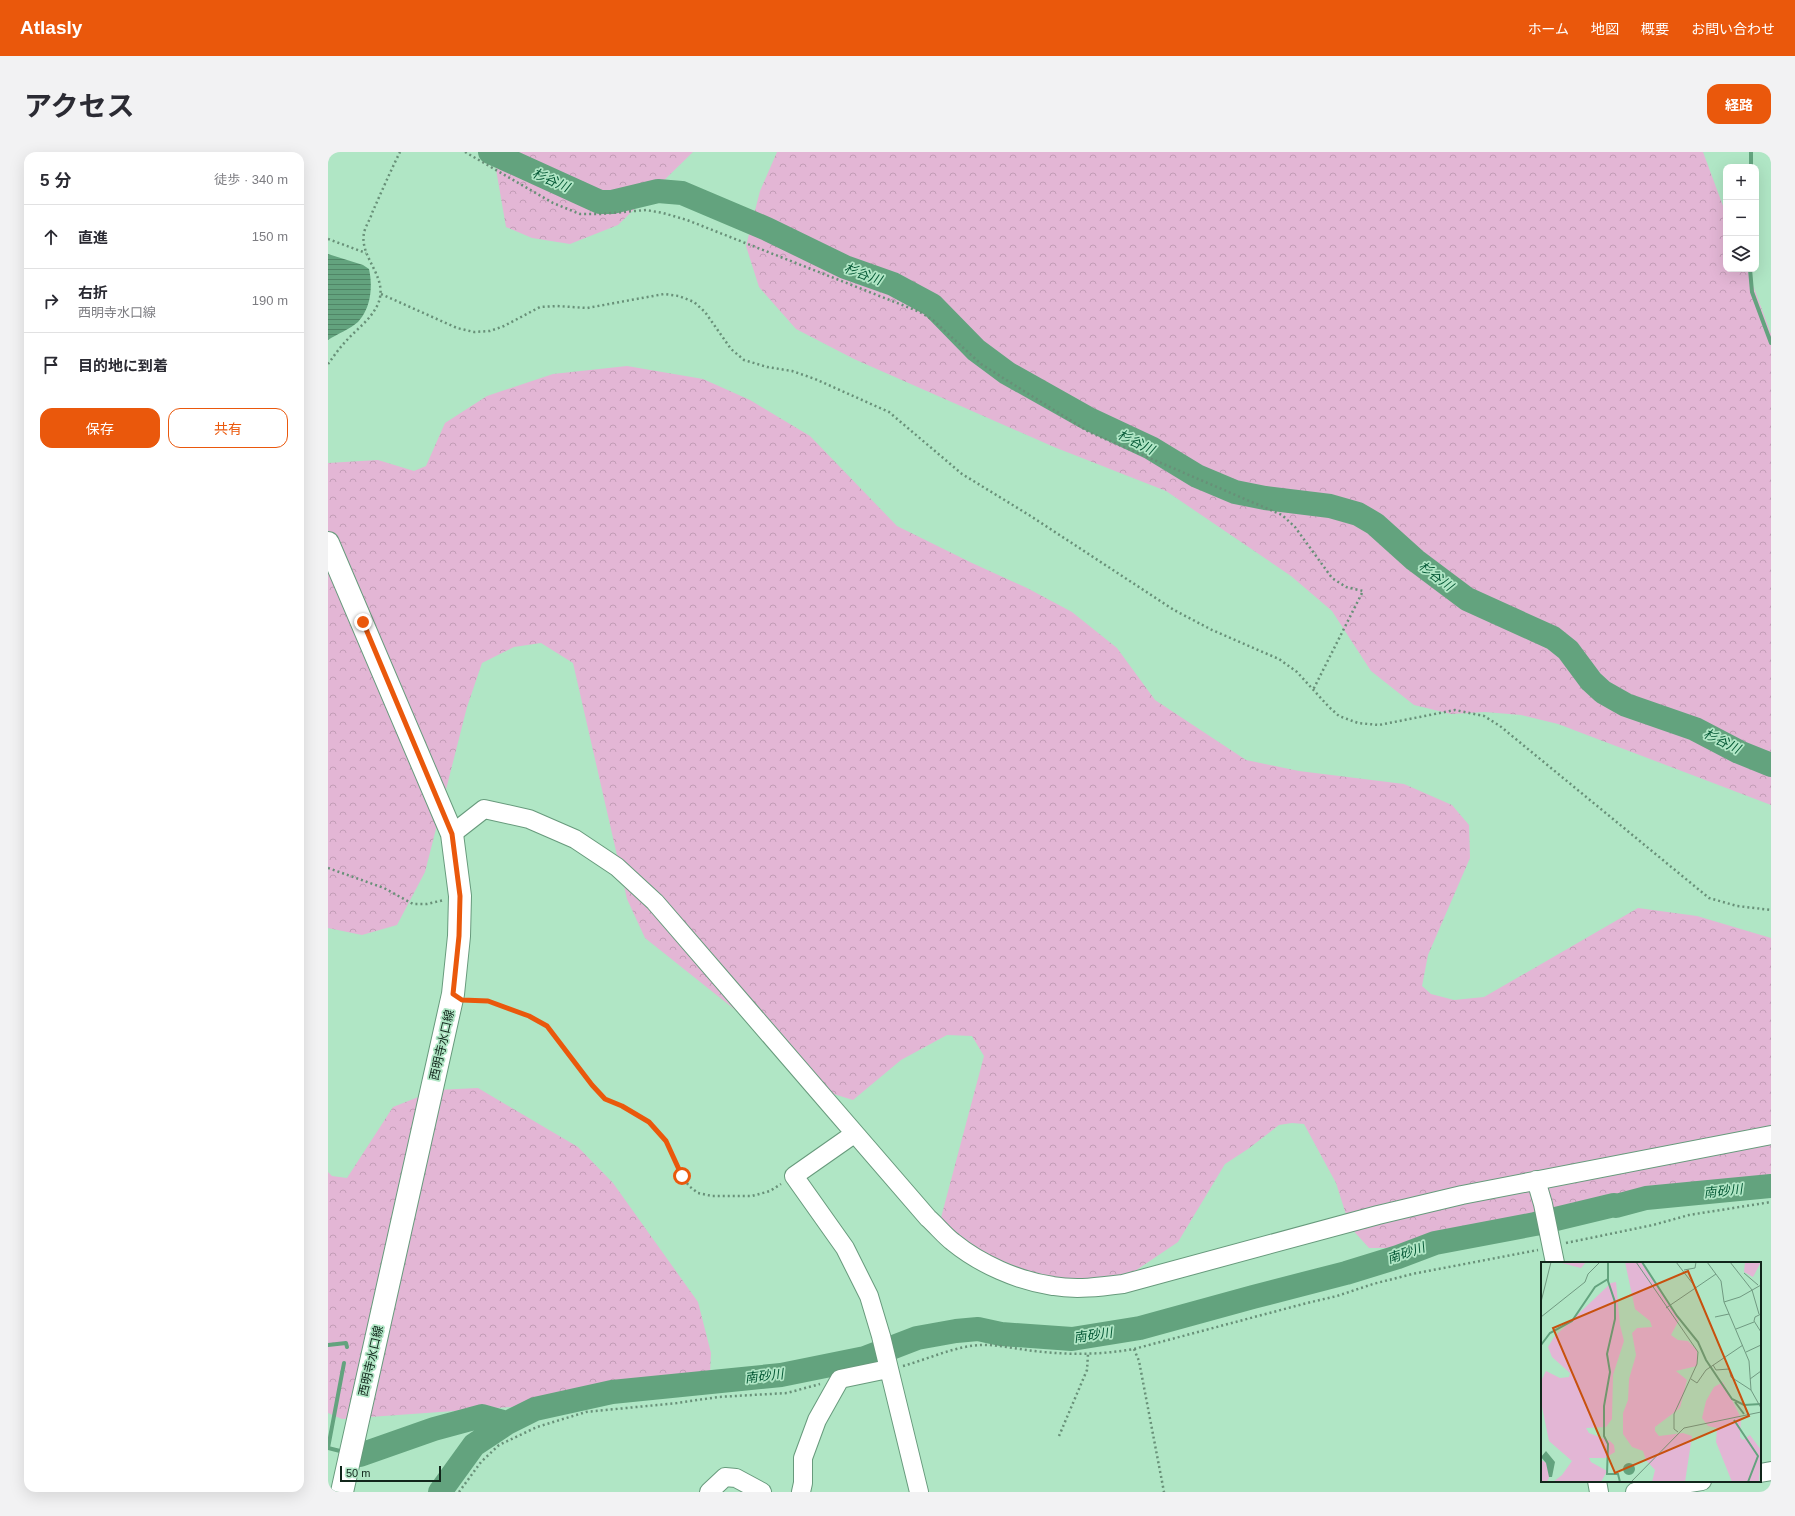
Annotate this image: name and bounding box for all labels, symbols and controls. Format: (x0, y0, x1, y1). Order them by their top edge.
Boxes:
text: Atlasly (20, 17, 82, 38)
text: ホーム (1527, 21, 1569, 37)
text: 地図 (1591, 21, 1619, 37)
text: 概要 (1641, 21, 1669, 37)
text: お問い合わせ (1691, 21, 1775, 37)
button: 経路 (1707, 84, 1771, 124)
text: アクセス (24, 91, 135, 122)
map controls (1723, 164, 1759, 272)
button: + (1723, 164, 1759, 200)
water label: 杉谷川 (530, 165, 574, 196)
text: 5 分 (40, 171, 71, 190)
text: 徒歩 · 340 m (214, 172, 288, 187)
button: − (1723, 200, 1759, 236)
icon: ahead (40, 226, 62, 248)
text: 直進 (78, 229, 108, 246)
text: 150 m (252, 229, 288, 244)
button: layers (1723, 236, 1759, 272)
water label: 杉谷川 (842, 260, 886, 288)
text: 右折 (78, 284, 108, 301)
icon: right (40, 290, 62, 312)
text: 190 m (252, 293, 288, 308)
text: 西明寺水口線 (78, 305, 156, 320)
icon: arrive (40, 354, 62, 376)
text: 目的地に到着 (78, 357, 168, 374)
button: 保存 (40, 408, 160, 448)
button: 共有 (168, 408, 288, 448)
water label: 杉谷川 (1115, 427, 1159, 458)
water label: 杉谷川 (1416, 558, 1458, 595)
route end (354, 613, 372, 631)
water label: 杉谷川 (1701, 726, 1745, 757)
street label: 西明寺水口線 (427, 1008, 457, 1082)
route start (673, 1167, 691, 1185)
water label: 南砂川 (1703, 1181, 1745, 1200)
water label: 南砂川 (1385, 1239, 1429, 1266)
inset map (1541, 1262, 1761, 1482)
street label: 西明寺水口線 (356, 1324, 386, 1398)
water label: 南砂川 (1073, 1325, 1115, 1345)
water label: 南砂川 (744, 1366, 786, 1386)
scale bar (340, 1464, 441, 1483)
text: 50 m (346, 1467, 370, 1479)

